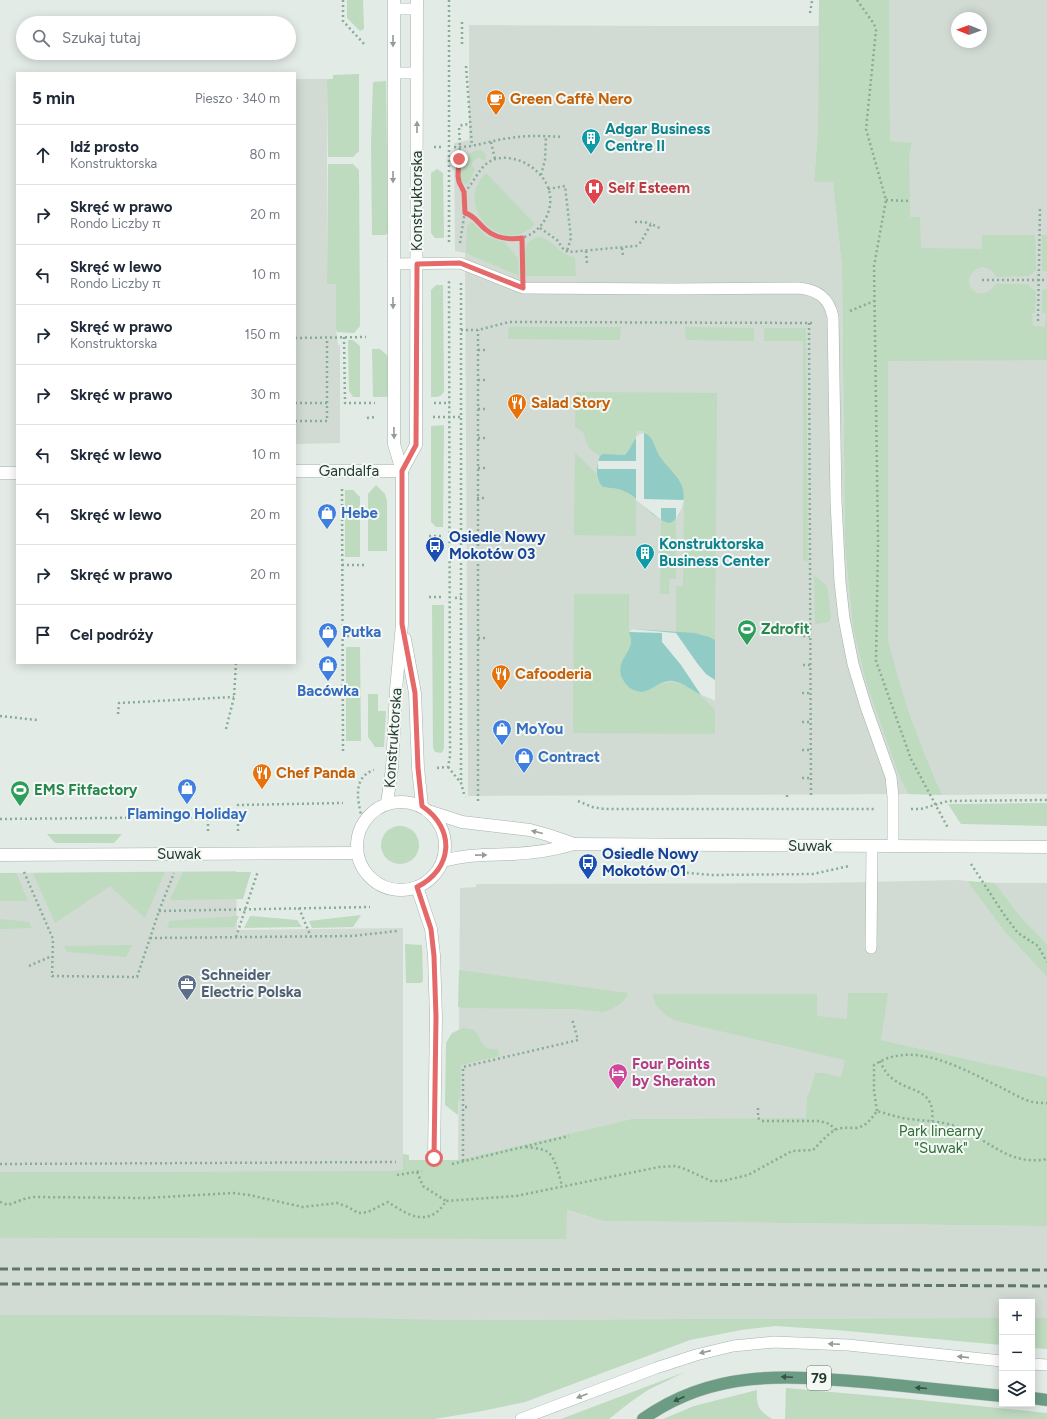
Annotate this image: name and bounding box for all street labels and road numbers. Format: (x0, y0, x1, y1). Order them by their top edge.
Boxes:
street label: Konstruktorska (408, 151, 426, 251)
street label: Gandalfa (319, 462, 379, 480)
street label: Konstruktorska (381, 687, 405, 789)
street label: Suwak (788, 837, 833, 855)
street label: Suwak (157, 845, 202, 863)
road number: 79 (807, 1366, 831, 1390)

